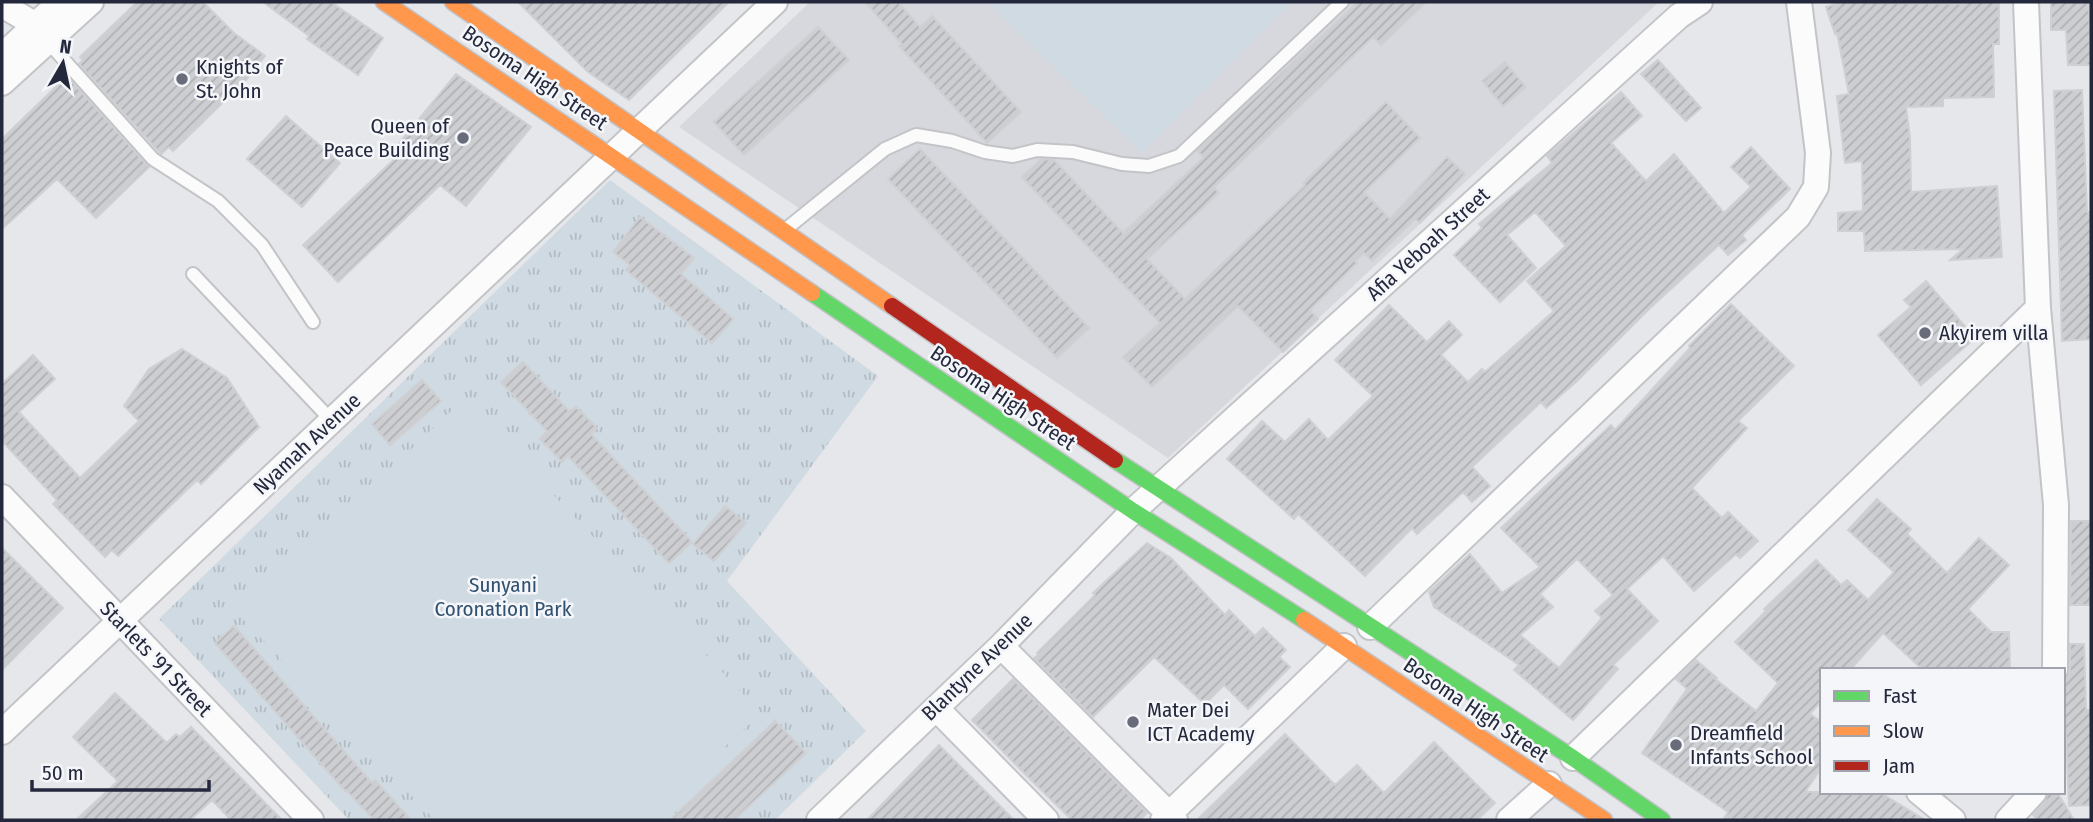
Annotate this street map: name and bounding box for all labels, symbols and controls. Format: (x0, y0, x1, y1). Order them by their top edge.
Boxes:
street label: Bosoma High Street (457, 20, 613, 136)
north arrow (28, 28, 98, 98)
text: N (58, 34, 73, 59)
place label: Knights of St. John (196, 54, 284, 104)
marker: Knights of St. John (174, 71, 190, 87)
place label: Queen of Peace Building (324, 113, 451, 163)
marker: Queen of Peace Building (455, 130, 471, 146)
street label: Afia Yeboah Street (1361, 182, 1495, 306)
place label: Akyirem villa (1939, 320, 2049, 346)
marker: Akyirem villa (1917, 325, 1933, 341)
street label: Bosoma High Street (925, 340, 1081, 456)
street label: Nyamah Avenue (248, 388, 366, 500)
park label: Sunyani Coronation Park (435, 572, 572, 622)
street label: Starlets '91 Street (94, 596, 218, 722)
street label: Blantyne Avenue (916, 608, 1038, 726)
street label: Bosoma High Street (1398, 652, 1554, 768)
legend (1820, 668, 2065, 794)
text: Fast (1883, 683, 1917, 709)
place label: Mater Dei ICT Academy (1147, 697, 1255, 747)
marker: Mater Dei ICT Academy (1125, 714, 1141, 730)
text: Slow (1883, 718, 1924, 744)
place label: Dreamfield Infants School (1690, 720, 1813, 770)
marker: Dreamfield Infants School (1668, 737, 1684, 753)
scale bar (32, 748, 208, 792)
text: Jam (1883, 753, 1915, 779)
text: 50 m (42, 760, 84, 786)

